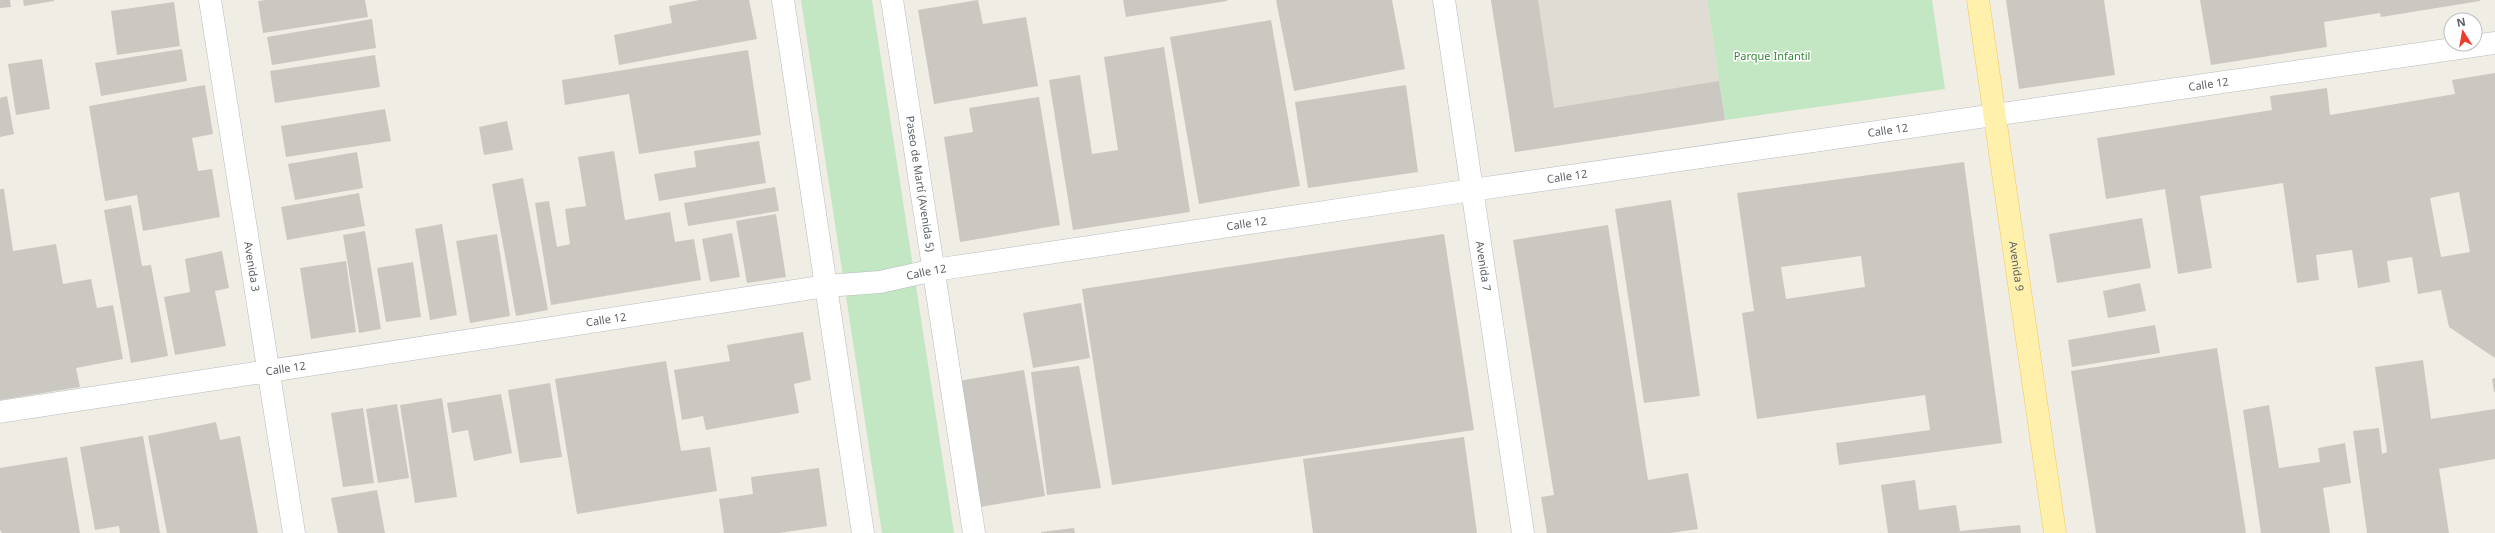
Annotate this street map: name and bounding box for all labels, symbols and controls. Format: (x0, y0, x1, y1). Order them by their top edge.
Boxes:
north arrow (2443, 12, 2483, 52)
text: N (2455, 13, 2467, 30)
park label: Parque Infantil (1734, 48, 1810, 63)
street label: Calle 12 (2187, 73, 2230, 94)
street label: Paseo de Martí (Avenida 5) (903, 115, 939, 253)
street label: Calle 12 (1867, 119, 1909, 140)
street label: Calle 12 (1546, 166, 1588, 186)
street label: Calle 12 (1225, 213, 1268, 233)
street label: Avenida 3 (241, 240, 264, 293)
street label: Avenida 7 (1473, 240, 1495, 292)
street label: Avenida 9 (2006, 240, 2028, 292)
street label: Calle 12 (905, 260, 947, 283)
street label: Calle 12 (585, 309, 627, 330)
street label: Calle 12 (264, 357, 307, 378)

